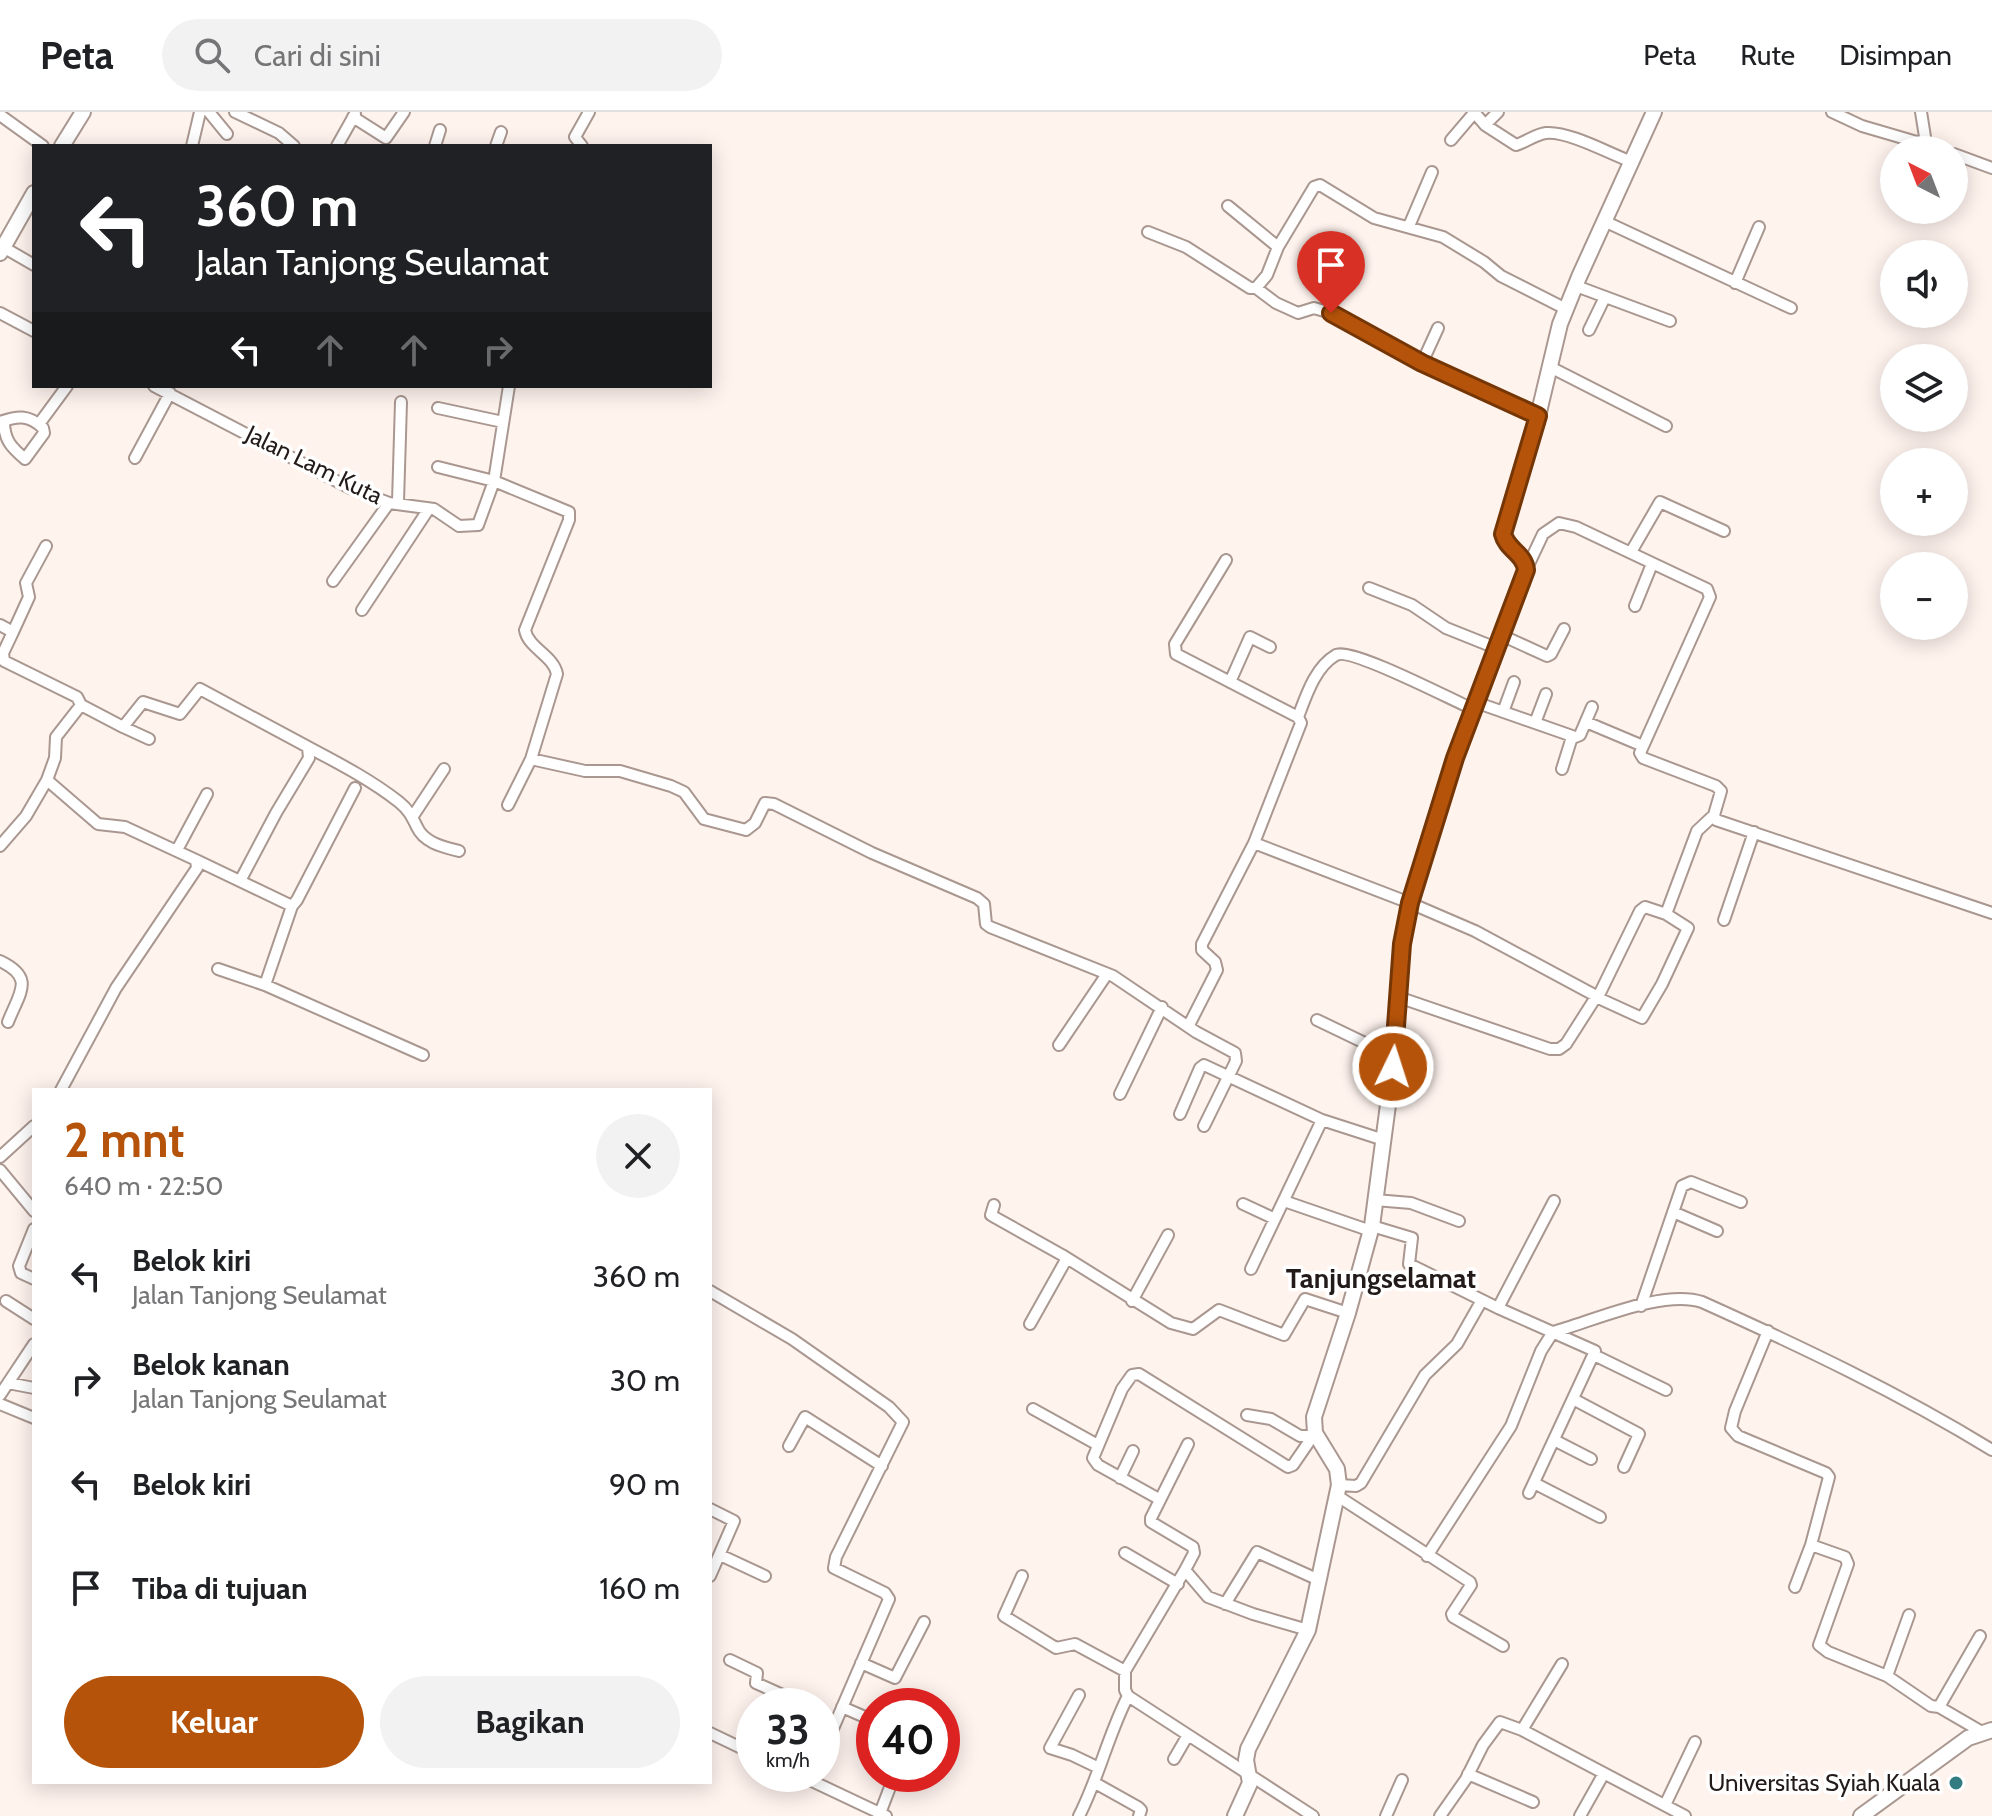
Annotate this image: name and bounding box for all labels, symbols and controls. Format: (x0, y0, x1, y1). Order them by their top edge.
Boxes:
search box (162, 19, 722, 91)
text: Peta (40, 32, 114, 79)
icon: search (190, 33, 234, 77)
text: Cari di sini (254, 37, 381, 74)
text: Peta (1643, 38, 1696, 72)
text: Rute (1740, 38, 1795, 72)
text: Disimpan (1839, 38, 1952, 72)
north arrow (1880, 136, 1968, 224)
map controls (1880, 136, 1968, 640)
text: 360 m (196, 172, 358, 240)
icon: left (64, 176, 168, 280)
pin (1297, 231, 1365, 313)
text: Jalan Tanjong Seulamat (196, 240, 549, 284)
button: sound (1880, 240, 1968, 328)
icon: arrive (1309, 243, 1353, 287)
icon: left (224, 328, 268, 372)
icon: ahead (308, 328, 352, 372)
icon: ahead (392, 328, 436, 372)
icon: right (476, 328, 520, 372)
button: layers (1880, 344, 1968, 432)
street label: Jalan Lam Kuta (240, 419, 388, 510)
button: + (1880, 448, 1968, 536)
button: − (1880, 552, 1968, 640)
position arrow (1351, 1025, 1435, 1109)
text: 2 mnt (64, 1111, 185, 1169)
button: close (596, 1114, 680, 1198)
text: 640 m · 22:50 (64, 1170, 223, 1202)
text: Belok kiri (132, 1242, 251, 1279)
icon: left (64, 1254, 108, 1298)
text: 360 m (593, 1258, 680, 1295)
district label: Tanjungselamat (1286, 1261, 1476, 1295)
text: Jalan Tanjong Seulamat (132, 1279, 387, 1311)
text: Belok kanan (132, 1346, 290, 1383)
icon: right (64, 1358, 108, 1402)
text: 30 m (610, 1362, 680, 1399)
text: Jalan Tanjong Seulamat (132, 1383, 387, 1415)
icon: left (64, 1462, 108, 1506)
text: Belok kiri (132, 1466, 251, 1503)
text: 90 m (609, 1466, 680, 1503)
icon: arrive (64, 1566, 108, 1610)
text: Tiba di tujuan (132, 1570, 308, 1607)
text: 160 m (599, 1570, 680, 1607)
button: Keluar (64, 1676, 364, 1768)
button: Bagikan (380, 1676, 680, 1768)
speed limit sign: 40 (856, 1688, 960, 1792)
text: 33 (766, 1705, 810, 1754)
text: km/h (766, 1748, 810, 1772)
place label: Universitas Syiah Kuala (1708, 1768, 1940, 1797)
marker: Universitas Syiah Kuala (1947, 1774, 1965, 1792)

